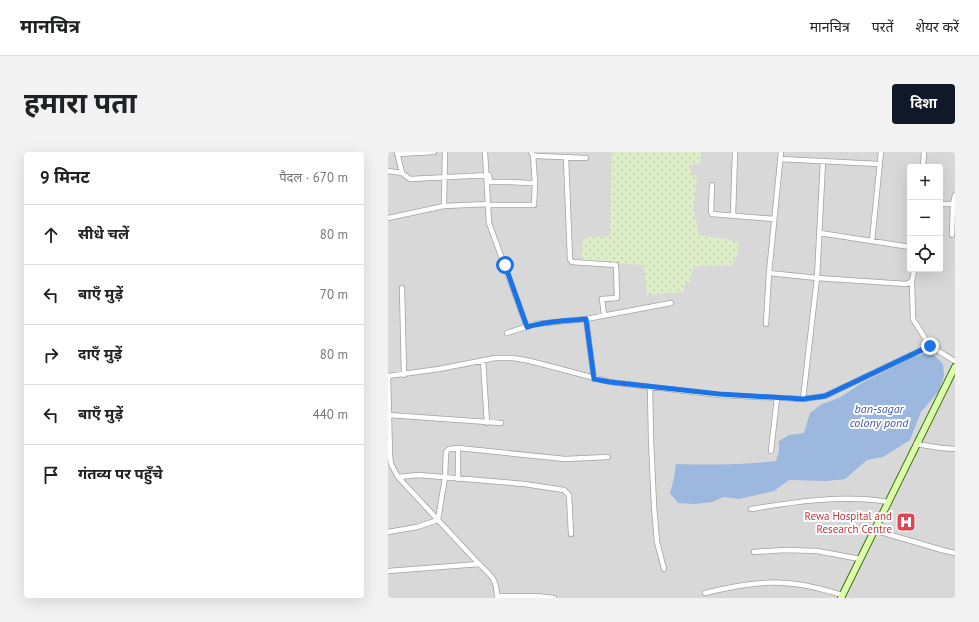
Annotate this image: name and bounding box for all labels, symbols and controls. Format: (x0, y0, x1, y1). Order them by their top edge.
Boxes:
text: मानचित्र (20, 14, 80, 38)
text: मानचित्र (810, 18, 850, 36)
text: परतें (872, 18, 893, 36)
text: शेयर करें (915, 18, 959, 36)
text: हमारा पता (24, 84, 137, 121)
button: दिशा (892, 84, 955, 124)
map controls (907, 164, 943, 272)
button: + (907, 164, 943, 200)
text: 9 मिनट (40, 166, 90, 188)
text: पैदल · 670 m (279, 169, 348, 186)
button: − (907, 200, 943, 236)
icon: ahead (40, 224, 62, 246)
text: सीधे चलें (78, 224, 129, 243)
text: 80 m (320, 226, 348, 243)
button: locate (907, 236, 943, 272)
route start (496, 256, 514, 274)
icon: left (40, 284, 62, 306)
text: बाएँ मुड़ें (78, 284, 123, 303)
text: 70 m (320, 286, 348, 303)
route end (921, 337, 939, 355)
icon: right (40, 344, 62, 366)
text: दाएँ मुड़ें (78, 344, 122, 363)
text: 80 m (320, 346, 348, 363)
water label: ban-sagar colony pond (850, 401, 909, 430)
icon: left (40, 404, 62, 426)
text: बाएँ मुड़ें (78, 404, 123, 423)
text: 440 m (313, 406, 348, 423)
icon: arrive (40, 464, 62, 486)
text: गंतव्य पर पहुँचे (78, 464, 163, 483)
place label: Rewa Hospital and Research Centre (804, 509, 892, 536)
hospital icon: Rewa Hospital and Research Centre (895, 511, 917, 533)

